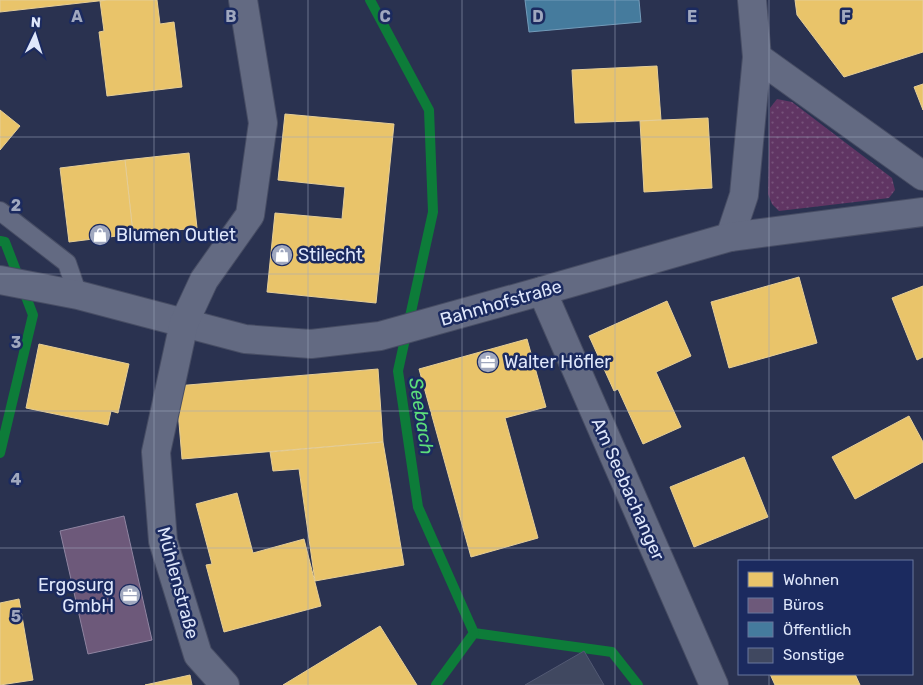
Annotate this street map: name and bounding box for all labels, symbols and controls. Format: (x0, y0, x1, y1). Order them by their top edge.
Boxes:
text: A (71, 7, 83, 26)
text: B (225, 7, 237, 26)
text: C (379, 7, 391, 26)
text: D (532, 7, 544, 26)
text: E (687, 7, 697, 26)
text: F (841, 7, 851, 26)
north arrow (10, 10, 60, 60)
text: N (30, 14, 41, 31)
text: 2 (11, 196, 21, 215)
shop icon: Blumen Outlet (88, 223, 112, 247)
place label: Blumen Outlet (116, 224, 236, 246)
shop icon: Stilecht (270, 243, 294, 267)
place label: Stilecht (298, 244, 363, 266)
street label: Bahnhofstraße (438, 275, 564, 331)
text: 3 (11, 333, 21, 352)
office icon: Walter Höfler (476, 350, 500, 374)
place label: Walter Höfler (504, 351, 611, 373)
water label: Seebach (404, 376, 439, 456)
street label: Am Seebachanger (587, 414, 669, 564)
text: 4 (11, 470, 22, 489)
street label: Mühlenstraße (152, 525, 204, 641)
legend (738, 560, 913, 675)
text: Wohnen (783, 571, 839, 589)
place label: Ergosurg GmbH (38, 574, 114, 617)
office icon: Ergosurg GmbH (118, 583, 142, 607)
text: Büros (783, 596, 824, 614)
text: 5 (11, 607, 21, 626)
text: Öffentlich (783, 621, 851, 639)
text: Sonstige (783, 646, 845, 664)

